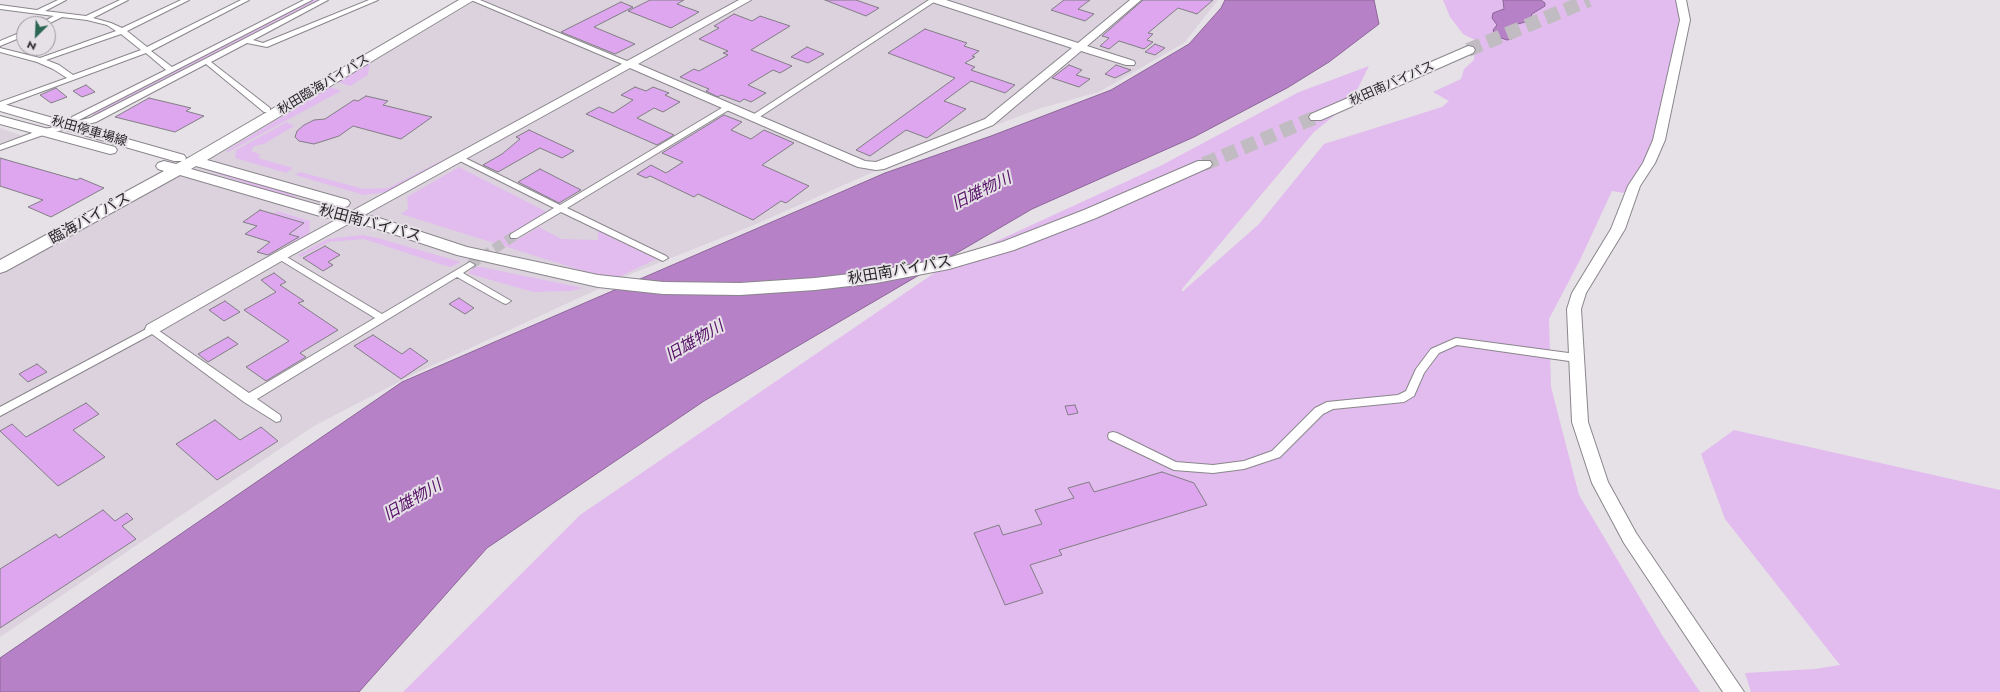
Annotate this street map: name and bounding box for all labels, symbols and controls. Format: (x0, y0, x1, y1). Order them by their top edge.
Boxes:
north arrow (16, 16, 56, 56)
text: N (24, 37, 39, 55)
street label: 秋田臨海バイパス (275, 52, 373, 118)
street label: 秋田南バイパス (1347, 58, 1437, 110)
street label: 秋田停車場線 (49, 114, 129, 150)
water label: 旧雄物川 (949, 169, 1015, 215)
street label: 臨海バイパス (46, 189, 134, 249)
street label: 秋田南バイパス (317, 202, 423, 246)
street label: 秋田南バイパス (847, 253, 953, 289)
water label: 旧雄物川 (662, 318, 728, 366)
water label: 旧雄物川 (380, 477, 446, 525)

